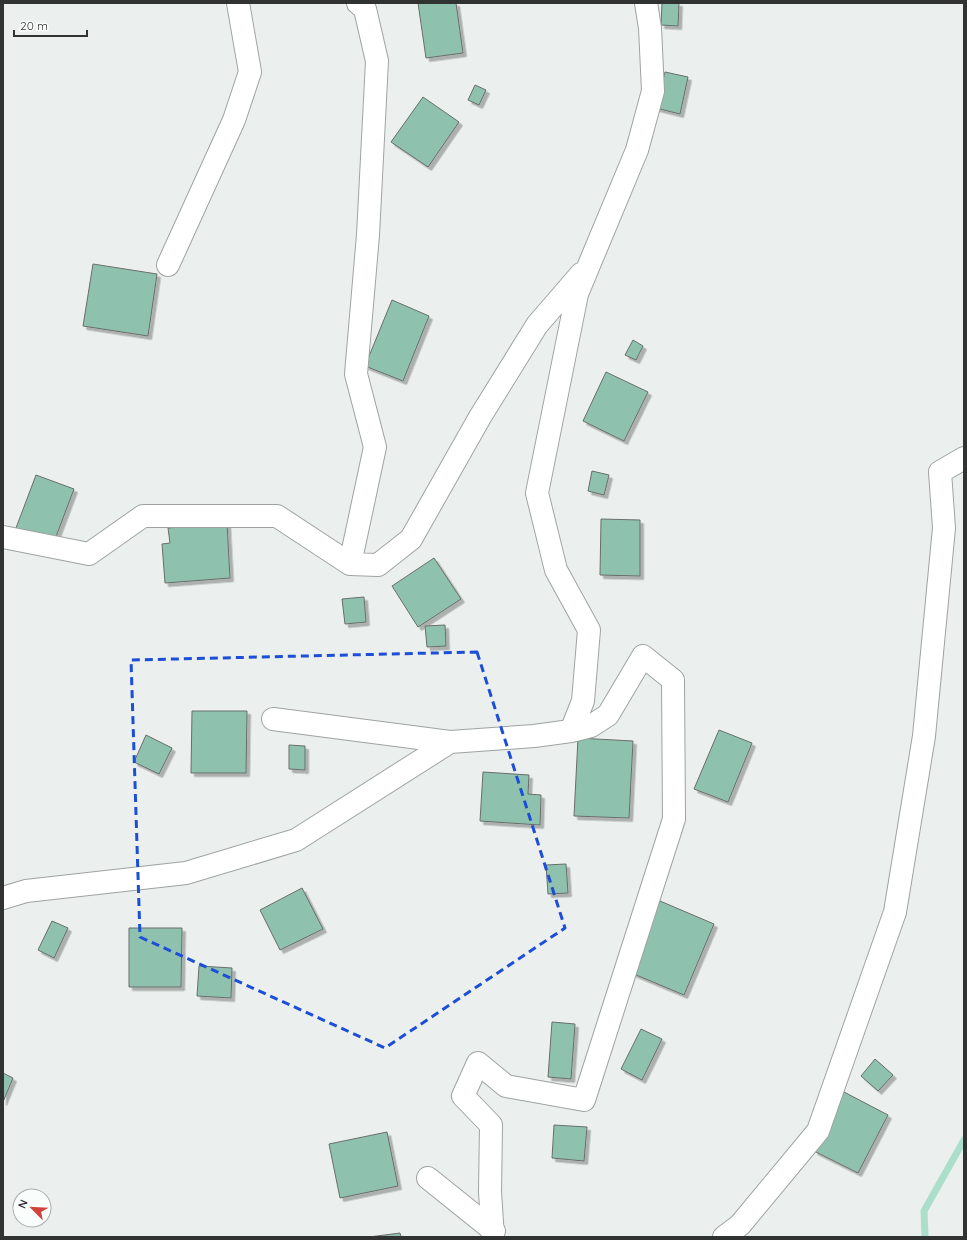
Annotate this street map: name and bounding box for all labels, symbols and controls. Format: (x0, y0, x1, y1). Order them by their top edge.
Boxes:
scale bar (14, 12, 87, 38)
text: 20 m (20, 18, 48, 33)
north arrow (12, 1188, 52, 1228)
text: N (15, 1197, 31, 1210)

